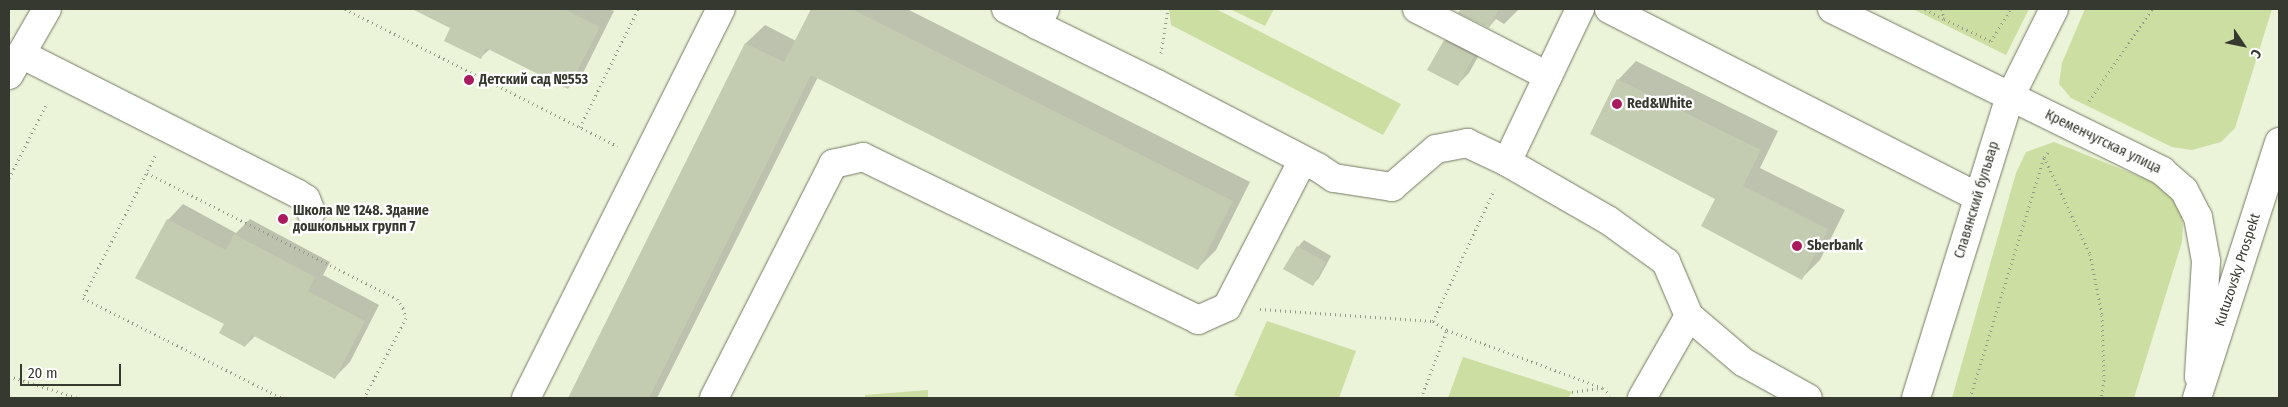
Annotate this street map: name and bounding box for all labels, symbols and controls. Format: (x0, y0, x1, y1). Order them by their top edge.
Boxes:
north arrow (2218, 20, 2268, 70)
text: С (2247, 46, 2265, 61)
place label: Детский сад №553 (479, 72, 588, 88)
marker: Детский сад №553 (463, 74, 475, 86)
place label: Red&White (1627, 96, 1692, 112)
marker: Red&White (1611, 98, 1623, 110)
street label: Кременчугская улица (2042, 107, 2164, 177)
street label: Славянский бульвар (1951, 139, 2003, 261)
place label: Школа № 1248. Здание дошкольных групп 7 (293, 203, 429, 236)
street label: Kutuzovsky Prospekt (2212, 211, 2264, 329)
marker: Школа № 1248. Здание дошкольных групп 7 (277, 213, 289, 225)
place label: Sberbank (1807, 238, 1863, 254)
marker: Sberbank (1791, 240, 1803, 252)
scale bar (22, 354, 124, 386)
text: 20 m (28, 364, 58, 382)

